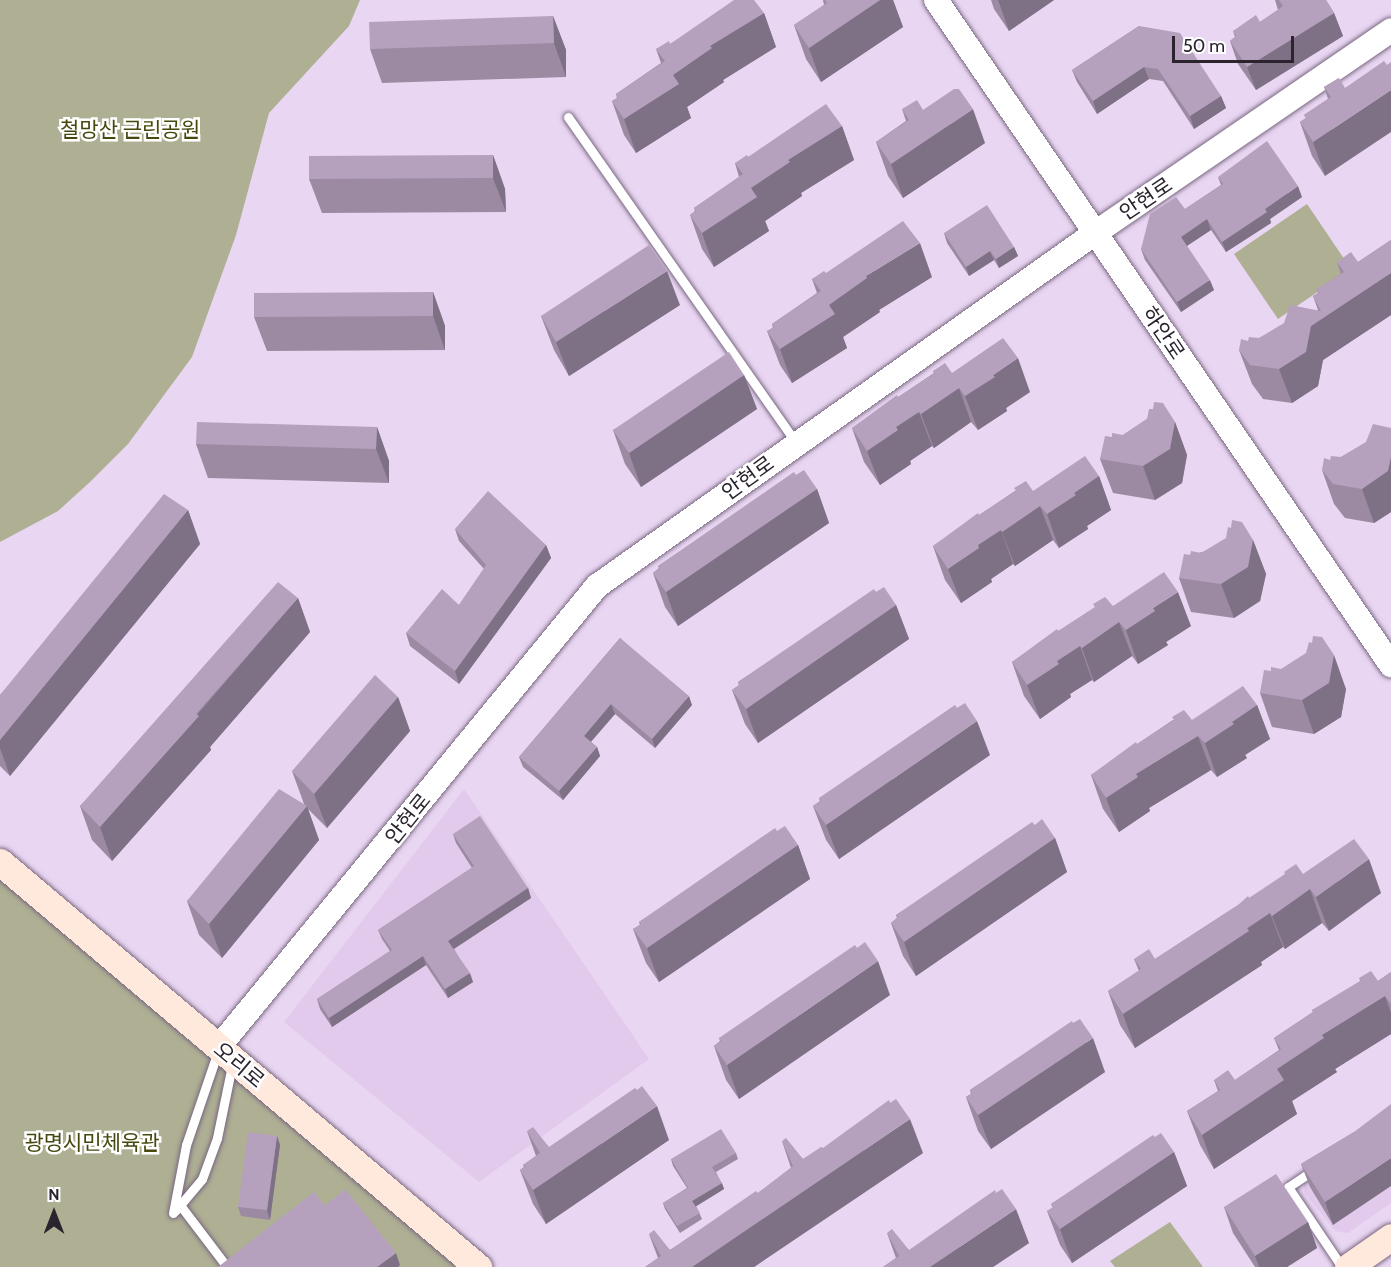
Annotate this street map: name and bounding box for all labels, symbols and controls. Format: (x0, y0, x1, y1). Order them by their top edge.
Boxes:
scale bar (1175, 24, 1296, 62)
text: 50 m (1183, 35, 1225, 57)
park label: 철망산 근린공원 (60, 117, 200, 143)
street label: 안현로 (1115, 172, 1177, 226)
street label: 하안로 (1136, 302, 1190, 364)
street label: 안현로 (717, 451, 779, 505)
street label: 안현로 (380, 789, 436, 849)
street label: 오리로 (209, 1037, 269, 1093)
park label: 광명시민체육관 (24, 1130, 160, 1156)
north arrow (24, 1183, 84, 1243)
text: N (48, 1185, 60, 1204)

